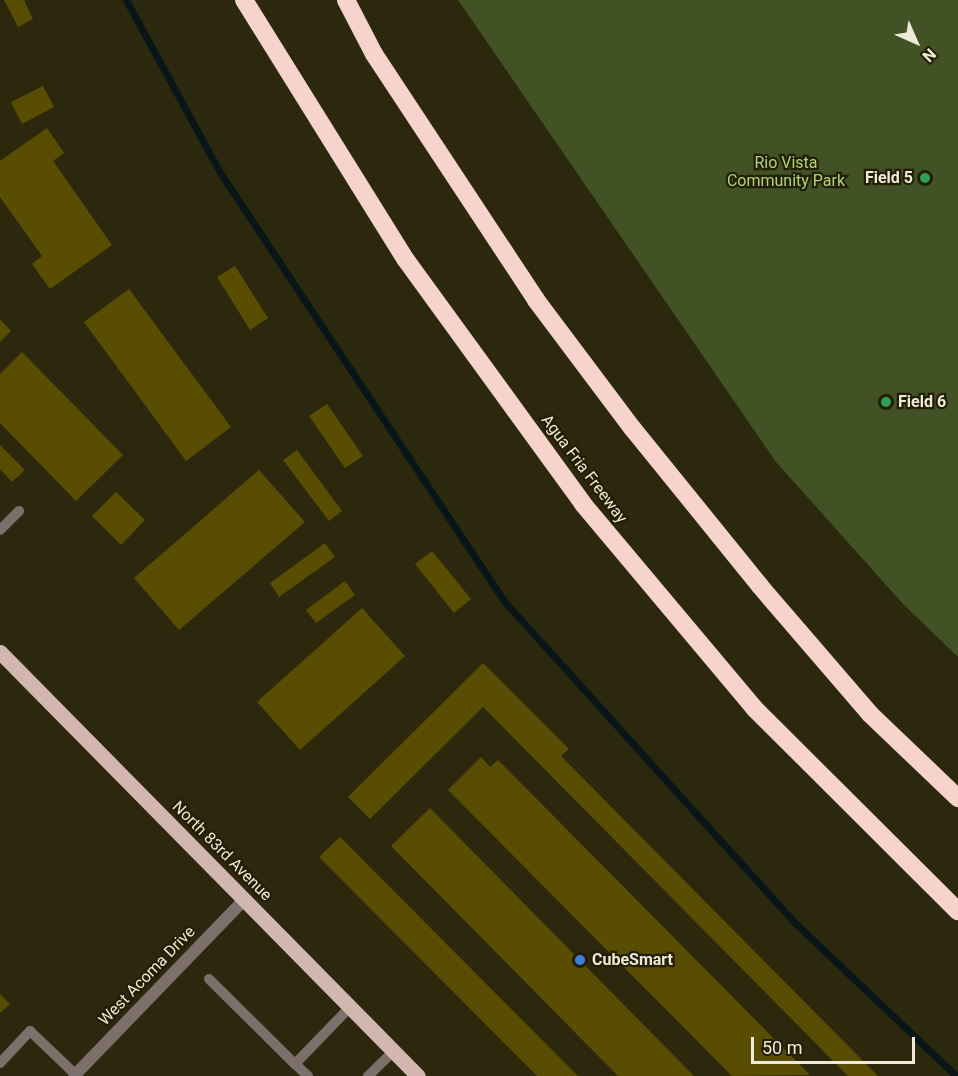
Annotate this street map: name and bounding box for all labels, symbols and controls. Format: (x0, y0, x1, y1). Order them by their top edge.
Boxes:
north arrow (886, 12, 946, 72)
text: N (918, 44, 940, 66)
park label: Rio Vista Community Park (727, 153, 845, 191)
place label: Field 5 (865, 168, 913, 188)
marker: Field 5 (918, 171, 932, 185)
place label: Field 6 (898, 392, 946, 412)
marker: Field 6 (879, 395, 893, 409)
street label: Agua Fria Freeway (537, 411, 631, 527)
street label: North 83rd Avenue (168, 797, 276, 905)
street label: West Acoma Drive (95, 922, 199, 1030)
place label: CubeSmart (592, 950, 673, 970)
marker: CubeSmart (573, 953, 587, 967)
scale bar (754, 1025, 918, 1063)
text: 50 m (762, 1037, 802, 1058)

